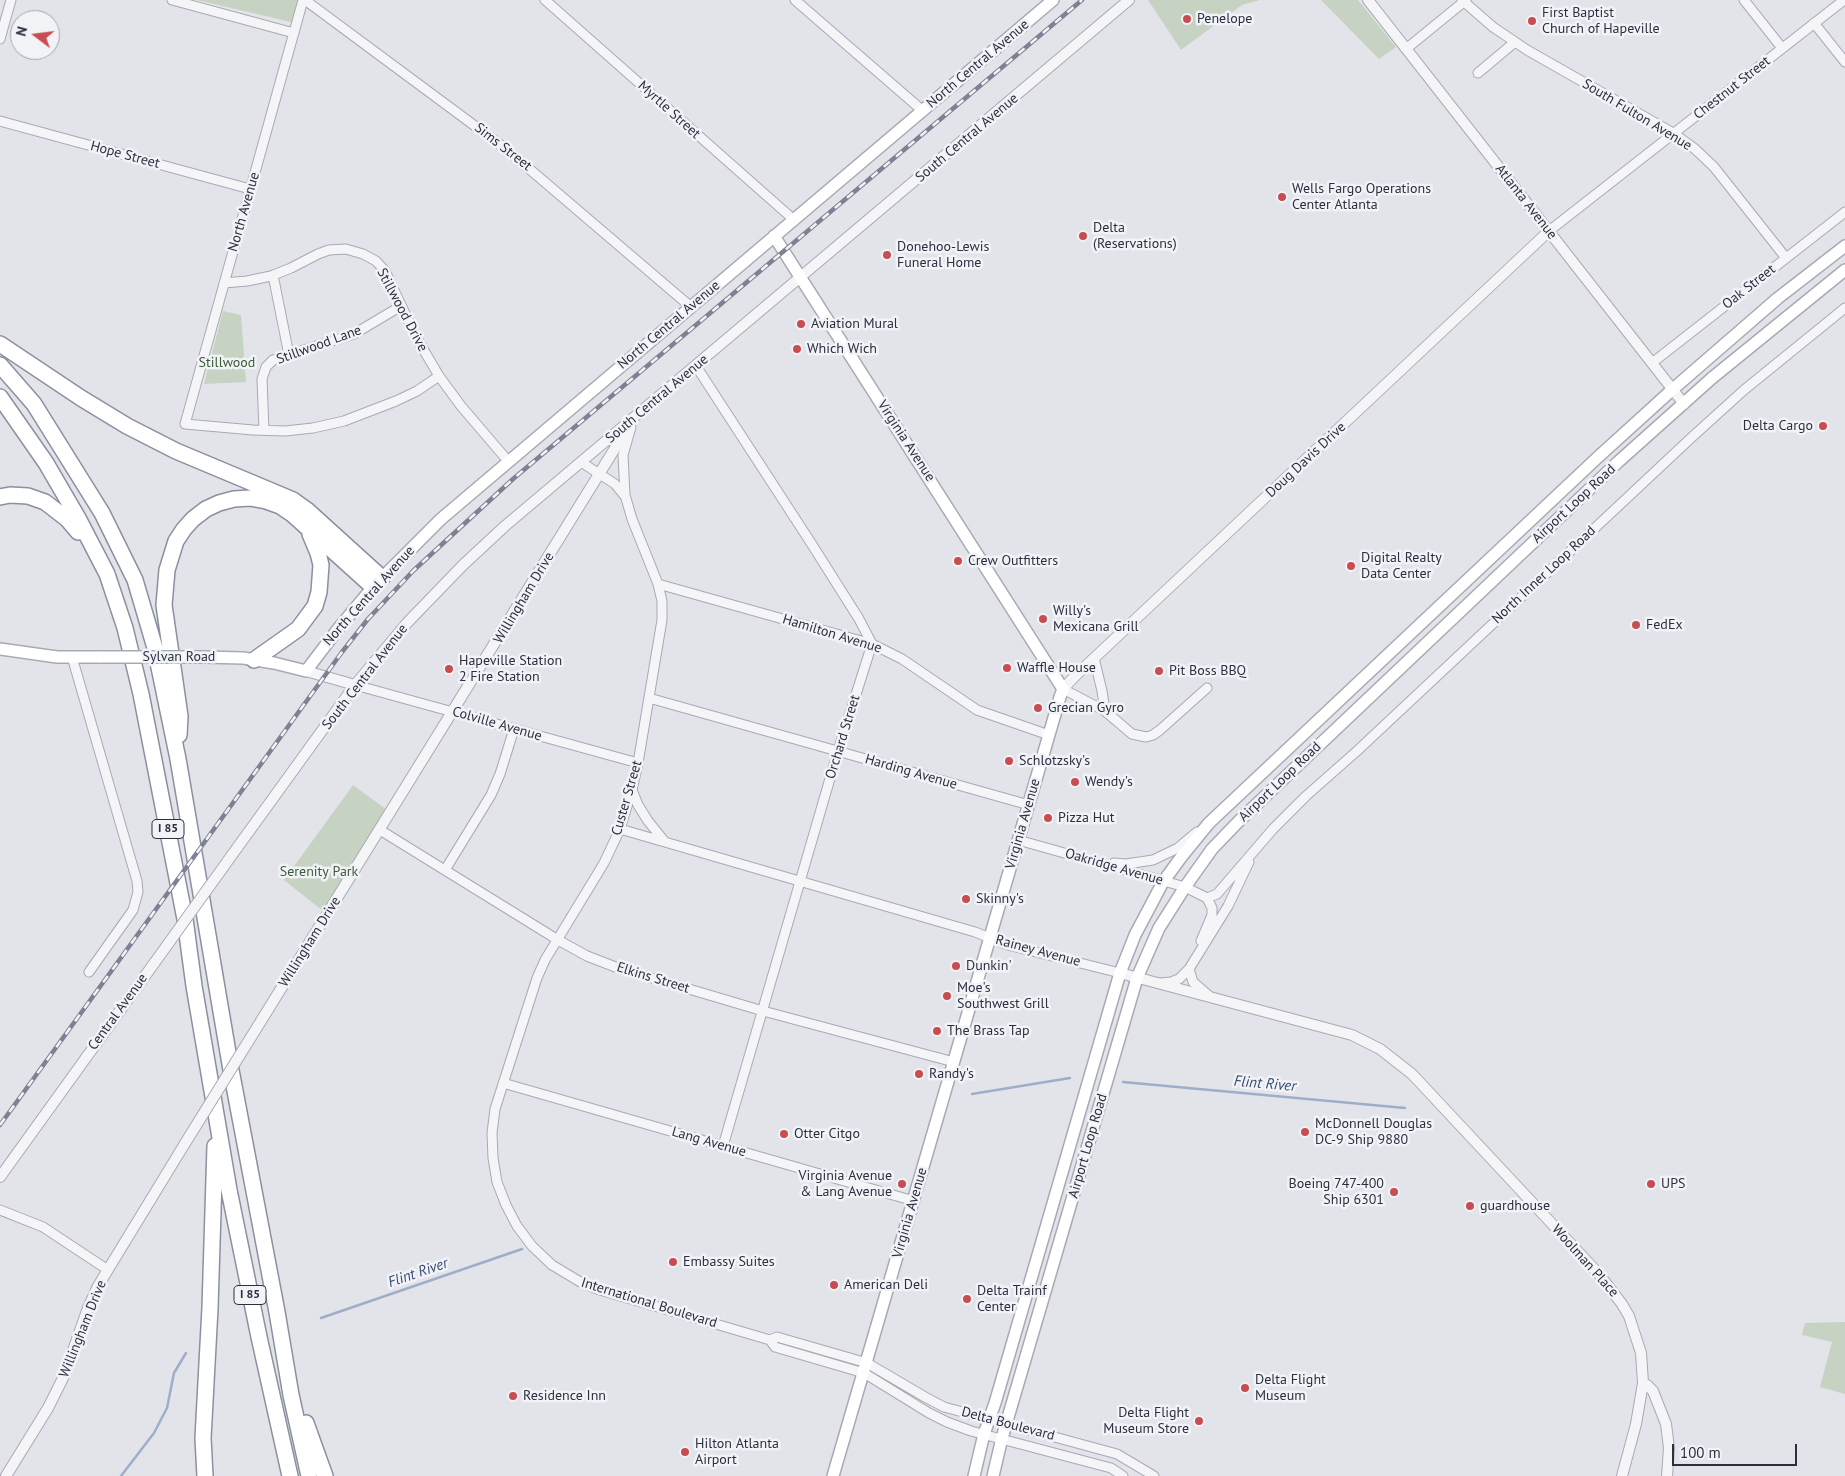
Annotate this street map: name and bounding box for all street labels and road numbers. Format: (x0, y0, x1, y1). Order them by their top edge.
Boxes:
street label: North Central Avenue (923, 16, 1033, 112)
street label: Chestnut Street (1690, 53, 1774, 123)
street label: South Fulton Avenue (1579, 76, 1695, 154)
street label: Myrtle Street (634, 78, 704, 142)
street label: South Central Avenue (912, 90, 1022, 186)
street label: Sims Street (471, 119, 535, 175)
street label: Hope Street (88, 138, 162, 172)
street label: Atlanta Avenue (1492, 161, 1560, 243)
street label: North Avenue (225, 170, 263, 254)
street label: Oak Street (1719, 261, 1779, 313)
street label: Stillwood Drive (373, 265, 431, 355)
street label: North Central Avenue (614, 277, 724, 373)
street label: Stillwood Lane (274, 322, 364, 368)
street label: South Central Avenue (602, 351, 712, 447)
street label: Virginia Avenue (873, 397, 939, 485)
street label: Doug Davis Drive (1263, 419, 1349, 501)
street label: Airport Loop Road (1529, 461, 1619, 547)
street label: North Inner Loop Road (1489, 523, 1599, 627)
street label: North Central Avenue (320, 543, 418, 649)
street label: Willingham Drive (490, 549, 558, 647)
street label: Hamilton Avenue (780, 611, 884, 657)
street label: South Central Avenue (319, 621, 411, 733)
street label: Sylvan Road (143, 649, 215, 665)
street label: Orchard Street (822, 693, 864, 781)
street label: Colville Avenue (450, 703, 544, 745)
street label: Airport Loop Road (1235, 739, 1325, 825)
street label: Harding Avenue (863, 751, 959, 793)
street label: Custer Street (608, 759, 646, 837)
street label: Virginia Avenue (1002, 777, 1044, 871)
road number: I 85 (152, 820, 184, 839)
street label: Oakridge Avenue (1063, 845, 1165, 889)
street label: Willingham Drive (275, 894, 345, 990)
street label: Rainey Avenue (994, 932, 1082, 970)
street label: Elkins Street (615, 959, 691, 997)
street label: Central Avenue (85, 971, 151, 1053)
street label: Airport Loop Road (1065, 1092, 1111, 1200)
street label: Lang Avenue (670, 1123, 748, 1161)
street label: Virginia Avenue (889, 1166, 931, 1260)
street label: Woolman Place (1548, 1221, 1622, 1301)
street label: International Boulevard (579, 1274, 719, 1332)
street label: Willingham Drive (56, 1278, 110, 1380)
road number: I 85 (234, 1286, 266, 1304)
street label: Delta Boulevard (960, 1403, 1056, 1445)

